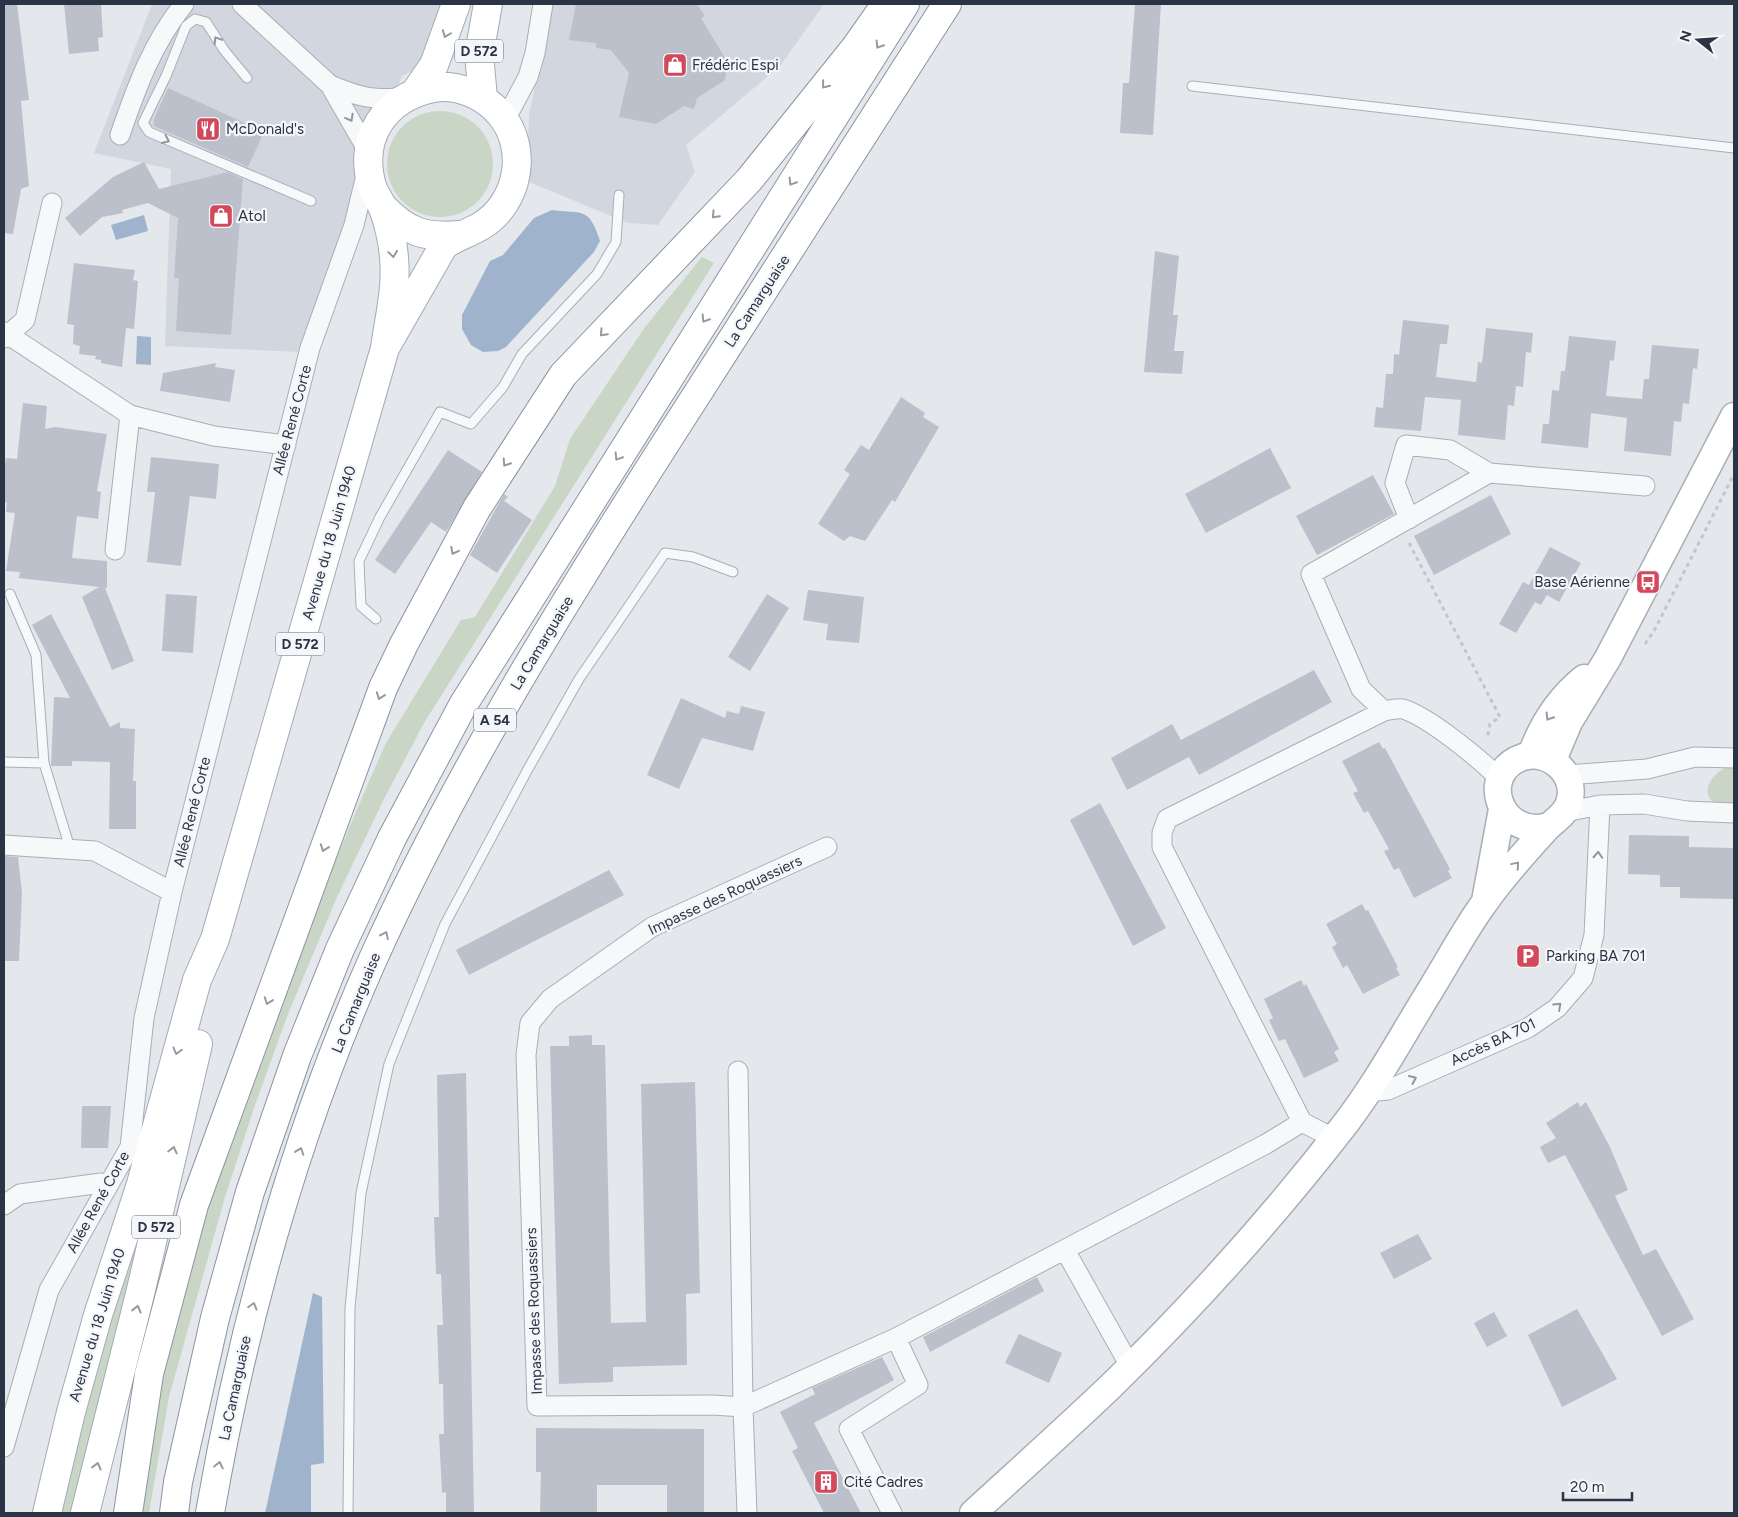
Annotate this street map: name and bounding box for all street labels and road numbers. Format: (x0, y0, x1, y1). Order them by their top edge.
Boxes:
road number: D 572 (455, 40, 503, 62)
street label: La Camarguaise (720, 251, 794, 351)
street label: Allée René Corte (269, 363, 315, 477)
street label: Avenue du 18 Juin 1940 (298, 464, 360, 622)
street label: La Camarguaise (507, 593, 577, 693)
road number: D 572 (276, 633, 324, 656)
road number: A 54 (474, 708, 516, 732)
street label: Allée René Corte (170, 755, 214, 869)
street label: Impasse des Roquassiers (645, 851, 805, 939)
street label: La Camarguaise (328, 950, 384, 1056)
street label: Accès BA 701 (1447, 1014, 1539, 1070)
street label: Allée René Corte (63, 1148, 133, 1256)
road number: D 572 (132, 1216, 180, 1238)
street label: Impasse des Roquassiers (522, 1227, 546, 1395)
street label: Avenue du 18 Juin 1940 (65, 1246, 129, 1404)
street label: La Camarguaise (215, 1334, 255, 1442)

